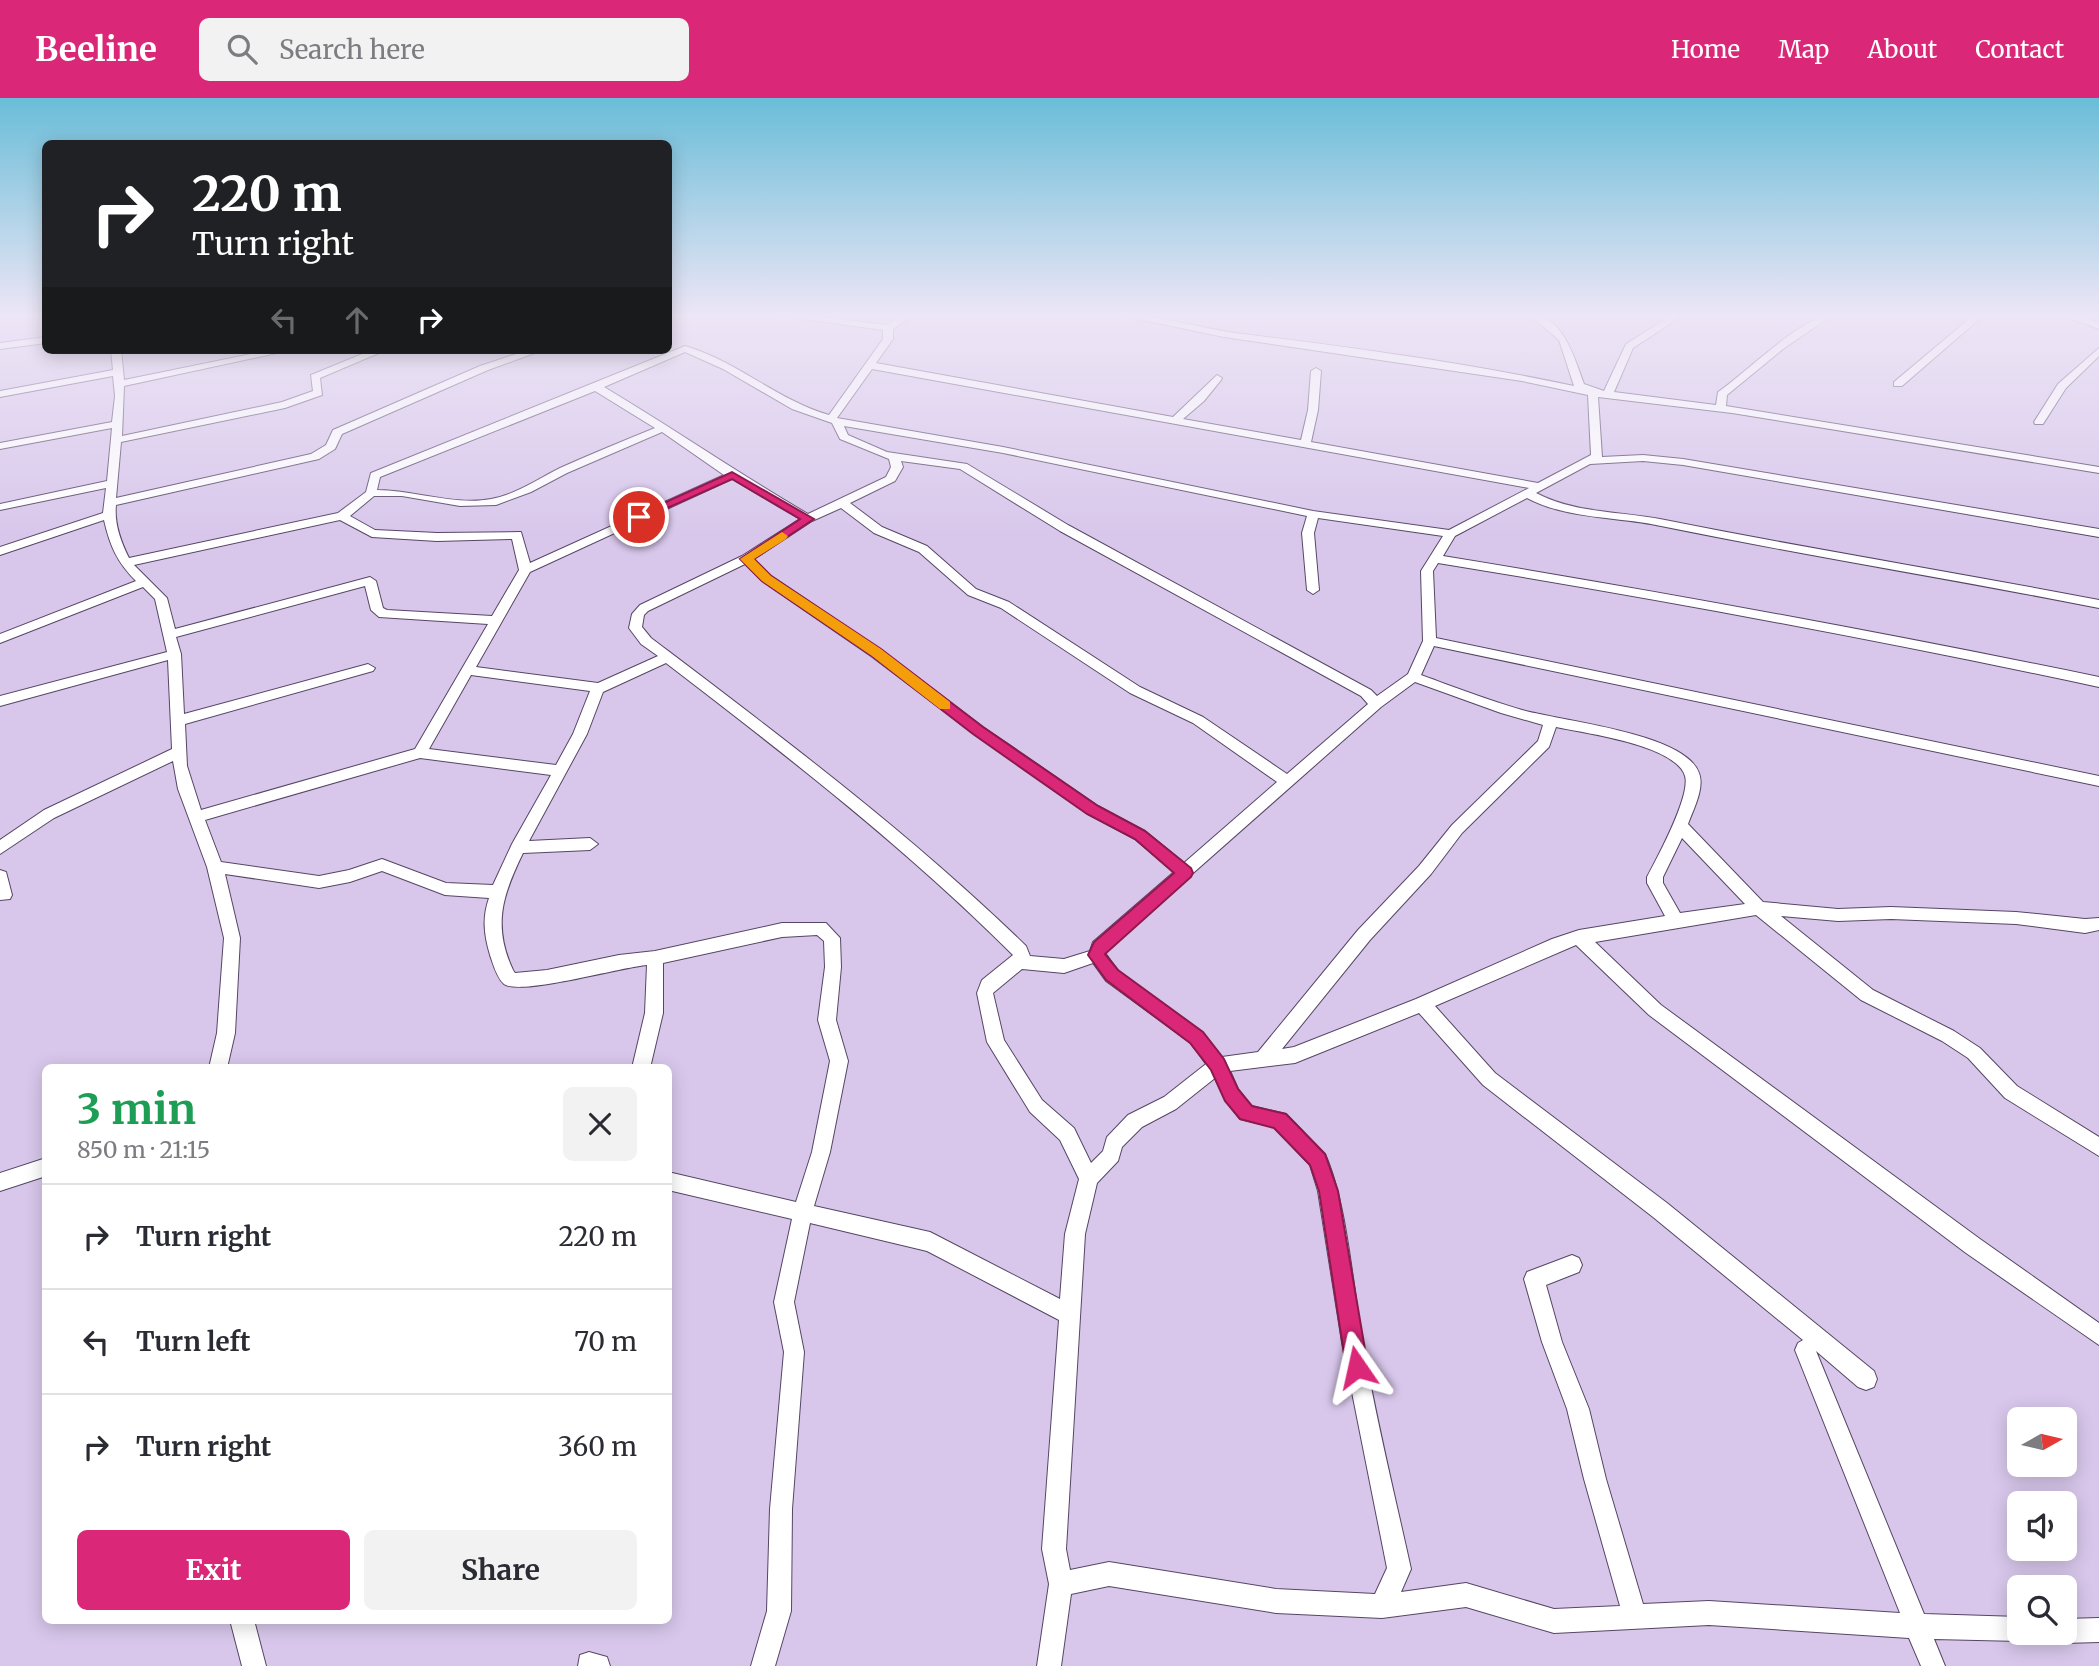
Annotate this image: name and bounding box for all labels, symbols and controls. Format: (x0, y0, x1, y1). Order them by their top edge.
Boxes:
search box (199, 18, 689, 81)
text: Beeline (35, 29, 157, 70)
icon: search (223, 30, 261, 68)
text: Search here (279, 33, 425, 66)
text: Home (1671, 34, 1740, 65)
text: Map (1778, 34, 1829, 65)
text: About (1867, 34, 1937, 65)
text: Contact (1975, 34, 2064, 65)
text: 220 m (192, 163, 342, 224)
icon: right (77, 168, 168, 259)
text: Turn right (192, 224, 354, 264)
icon: left (265, 301, 303, 339)
icon: ahead (338, 301, 376, 339)
icon: right (411, 301, 449, 339)
pin (609, 487, 669, 547)
icon: arrive (620, 498, 658, 536)
text: 3 min (77, 1083, 196, 1135)
button: close (563, 1087, 637, 1161)
text: 850 m · 21:15 (77, 1135, 210, 1164)
icon: right (77, 1218, 115, 1256)
text: Turn right (136, 1220, 271, 1253)
text: 220 m (558, 1220, 637, 1253)
icon: left (77, 1323, 115, 1361)
text: Turn left (136, 1325, 250, 1358)
text: 70 m (574, 1325, 637, 1358)
position arrow (1320, 1330, 1394, 1404)
north arrow (2007, 1407, 2077, 1477)
map controls (2007, 1407, 2077, 1645)
icon: right (77, 1428, 115, 1466)
text: Turn right (136, 1430, 271, 1463)
text: 360 m (558, 1430, 637, 1463)
button: sound (2007, 1491, 2077, 1561)
button: Exit (77, 1530, 350, 1610)
button: Share (364, 1530, 637, 1610)
button: search (2007, 1575, 2077, 1645)

